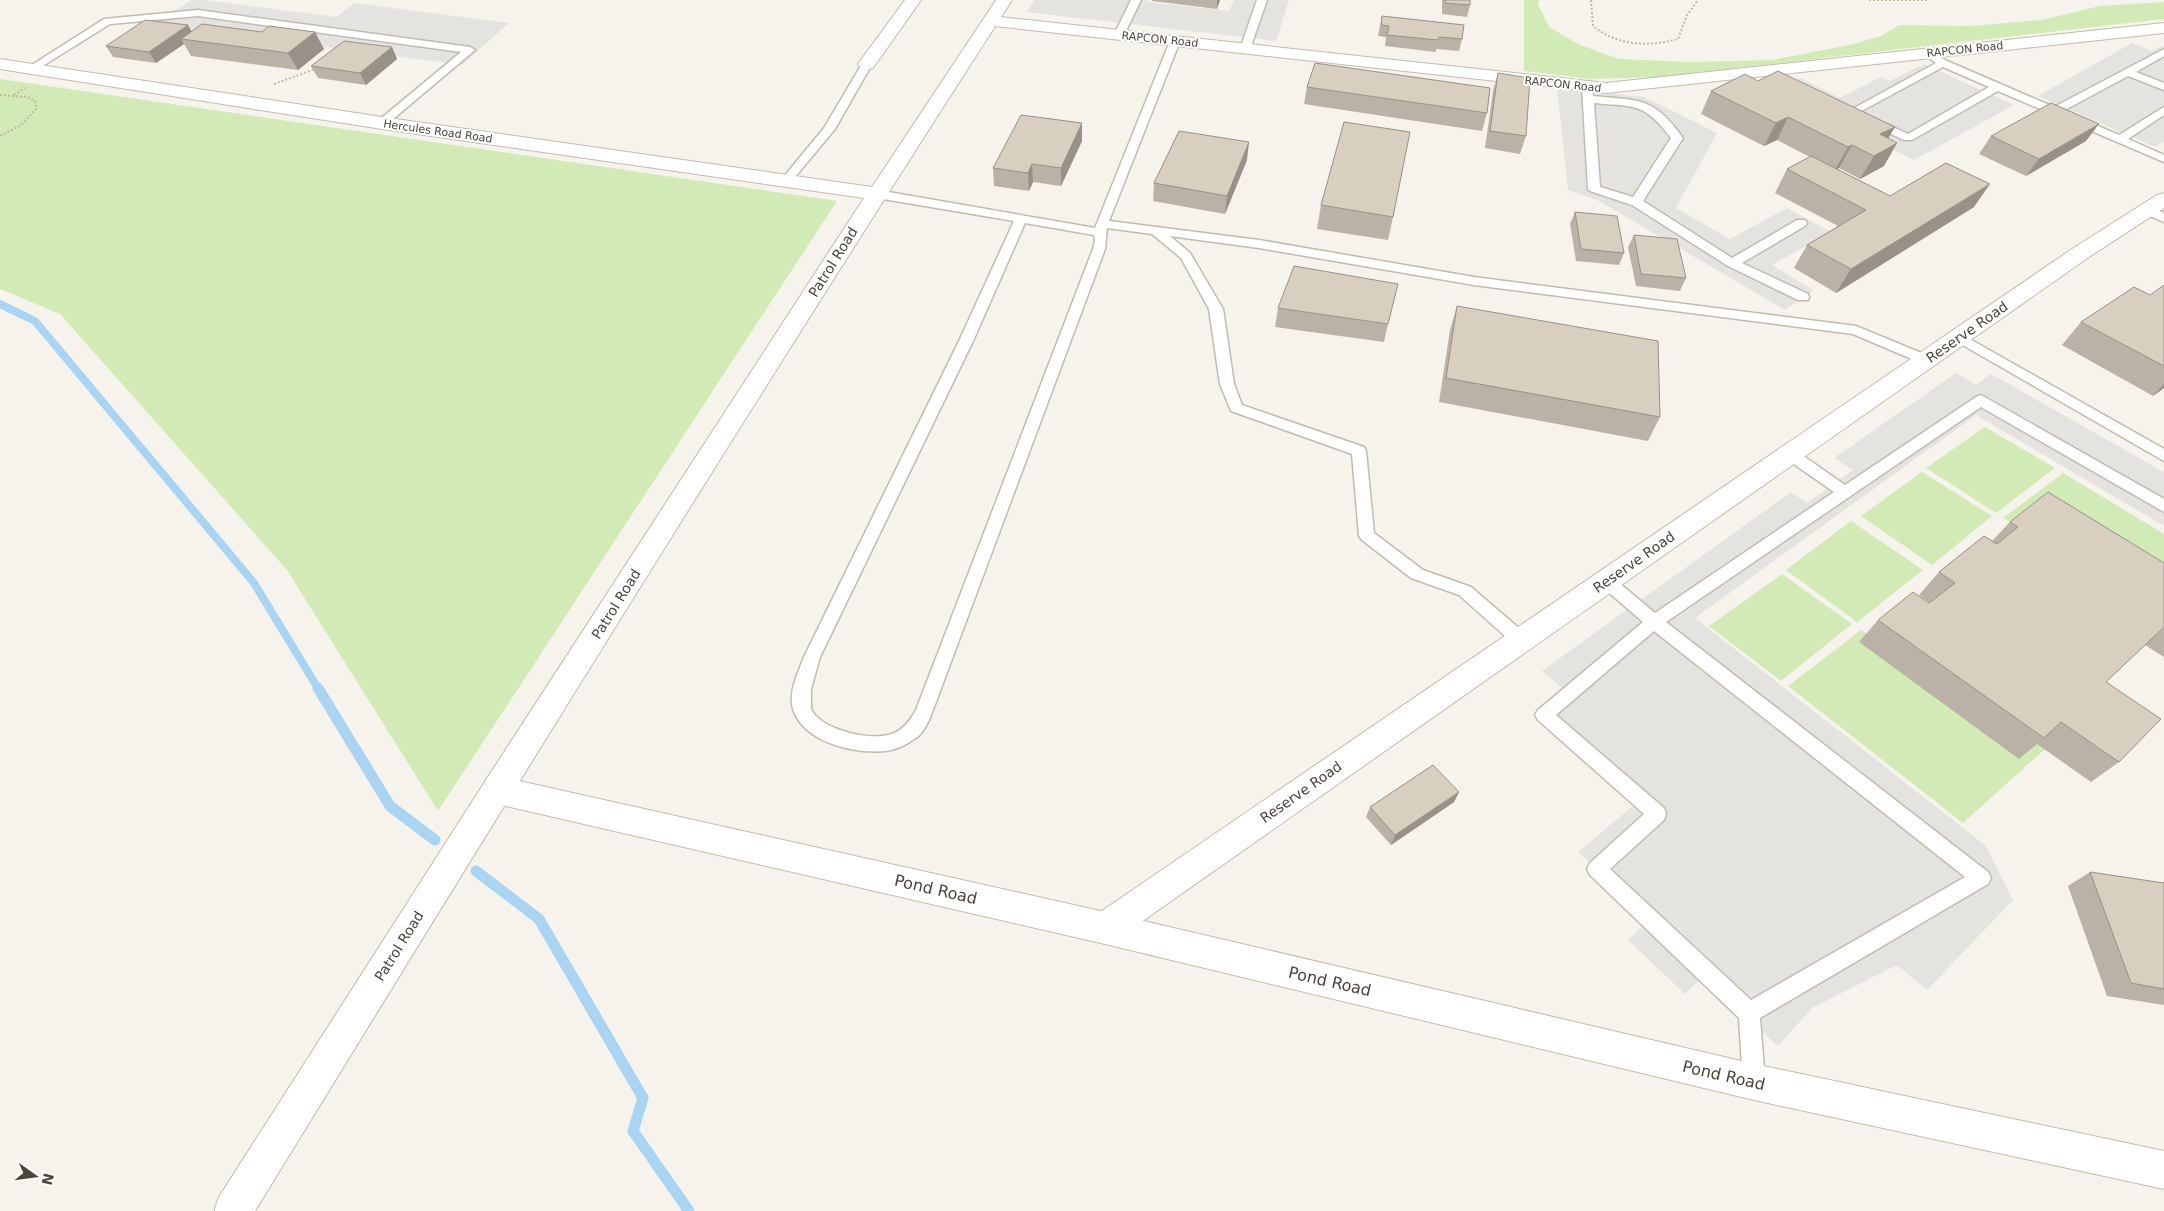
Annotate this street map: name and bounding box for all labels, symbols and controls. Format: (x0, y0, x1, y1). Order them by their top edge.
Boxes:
street label: RAPCON Road (1121, 29, 1199, 50)
street label: RAPCON Road (1926, 39, 2004, 60)
street label: RAPCON Road (1524, 74, 1602, 95)
street label: Hercules Road Road (383, 117, 493, 146)
street label: Patrol Road (805, 224, 861, 300)
street label: Reserve Road (1923, 298, 2011, 366)
street label: Reserve Road (1590, 528, 1678, 596)
street label: Patrol Road (588, 566, 644, 642)
street label: Reserve Road (1257, 758, 1345, 826)
street label: Pond Road (893, 871, 979, 908)
street label: Patrol Road (371, 908, 427, 984)
street label: Pond Road (1287, 963, 1373, 1000)
street label: Pond Road (1681, 1057, 1767, 1094)
north arrow (10, 1151, 60, 1201)
text: N (38, 1172, 57, 1187)

